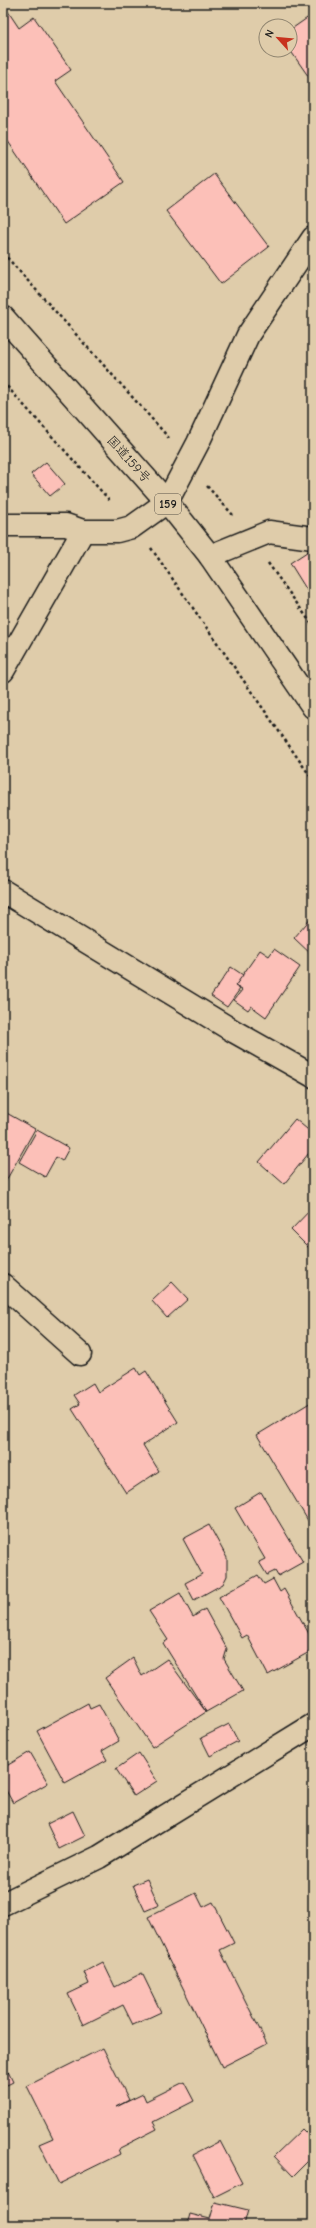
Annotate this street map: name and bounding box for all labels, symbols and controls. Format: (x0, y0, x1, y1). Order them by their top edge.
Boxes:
north arrow (258, 18, 298, 58)
text: N (262, 28, 277, 40)
street label: 国道159号 (104, 432, 154, 486)
road number: 159 (155, 494, 181, 514)

